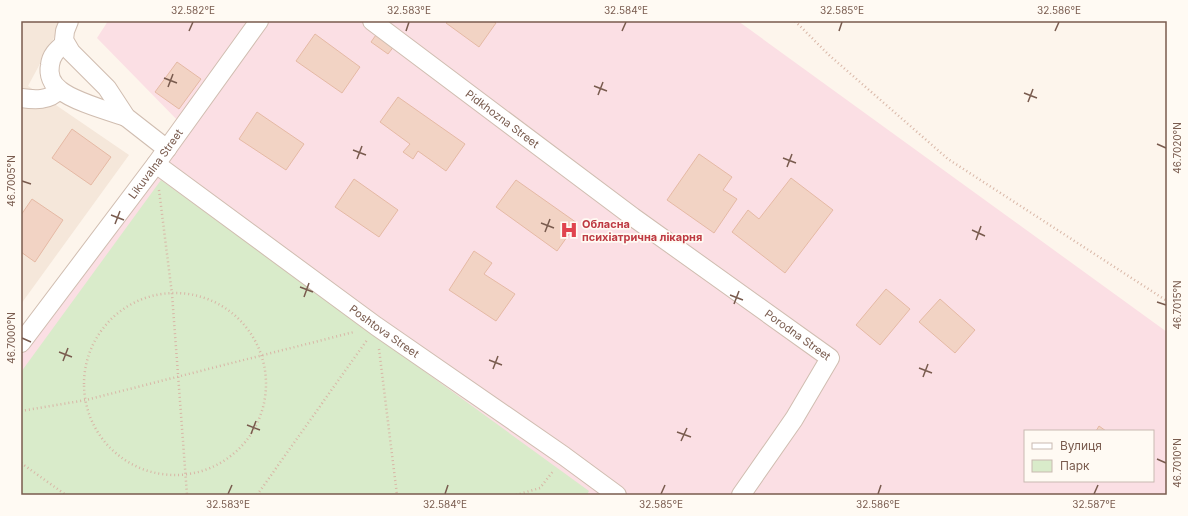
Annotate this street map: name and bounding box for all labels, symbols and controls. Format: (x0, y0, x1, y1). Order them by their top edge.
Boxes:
text: 32.582°E (171, 4, 215, 16)
text: 32.583°E (387, 4, 431, 16)
text: 32.584°E (604, 4, 648, 16)
text: 32.585°E (820, 4, 864, 16)
text: 32.586°E (1037, 4, 1081, 16)
street label: Pidkhozna Street (463, 87, 542, 151)
text: 46.7020°N (1171, 122, 1183, 174)
street label: Likuvalna Street (125, 126, 186, 202)
text: 46.7005°N (5, 155, 17, 207)
place label: Обласна психіатрична лікарня (582, 217, 702, 244)
hospital icon: Обласна психіатрична лікарня (559, 220, 579, 240)
text: 46.7015°N (1171, 280, 1183, 330)
street label: Poshtova Street (347, 302, 422, 361)
street label: Porodna Street (762, 307, 834, 363)
text: 46.7000°N (5, 312, 17, 364)
legend (1024, 430, 1154, 482)
text: Вулиця (1060, 438, 1102, 453)
text: 46.7010°N (1171, 438, 1183, 488)
text: Парк (1060, 458, 1090, 473)
text: 32.583°E (206, 498, 250, 510)
text: 32.584°E (423, 498, 467, 510)
text: 32.585°E (639, 498, 683, 510)
text: 32.586°E (856, 498, 900, 510)
text: 32.587°E (1072, 498, 1116, 510)

